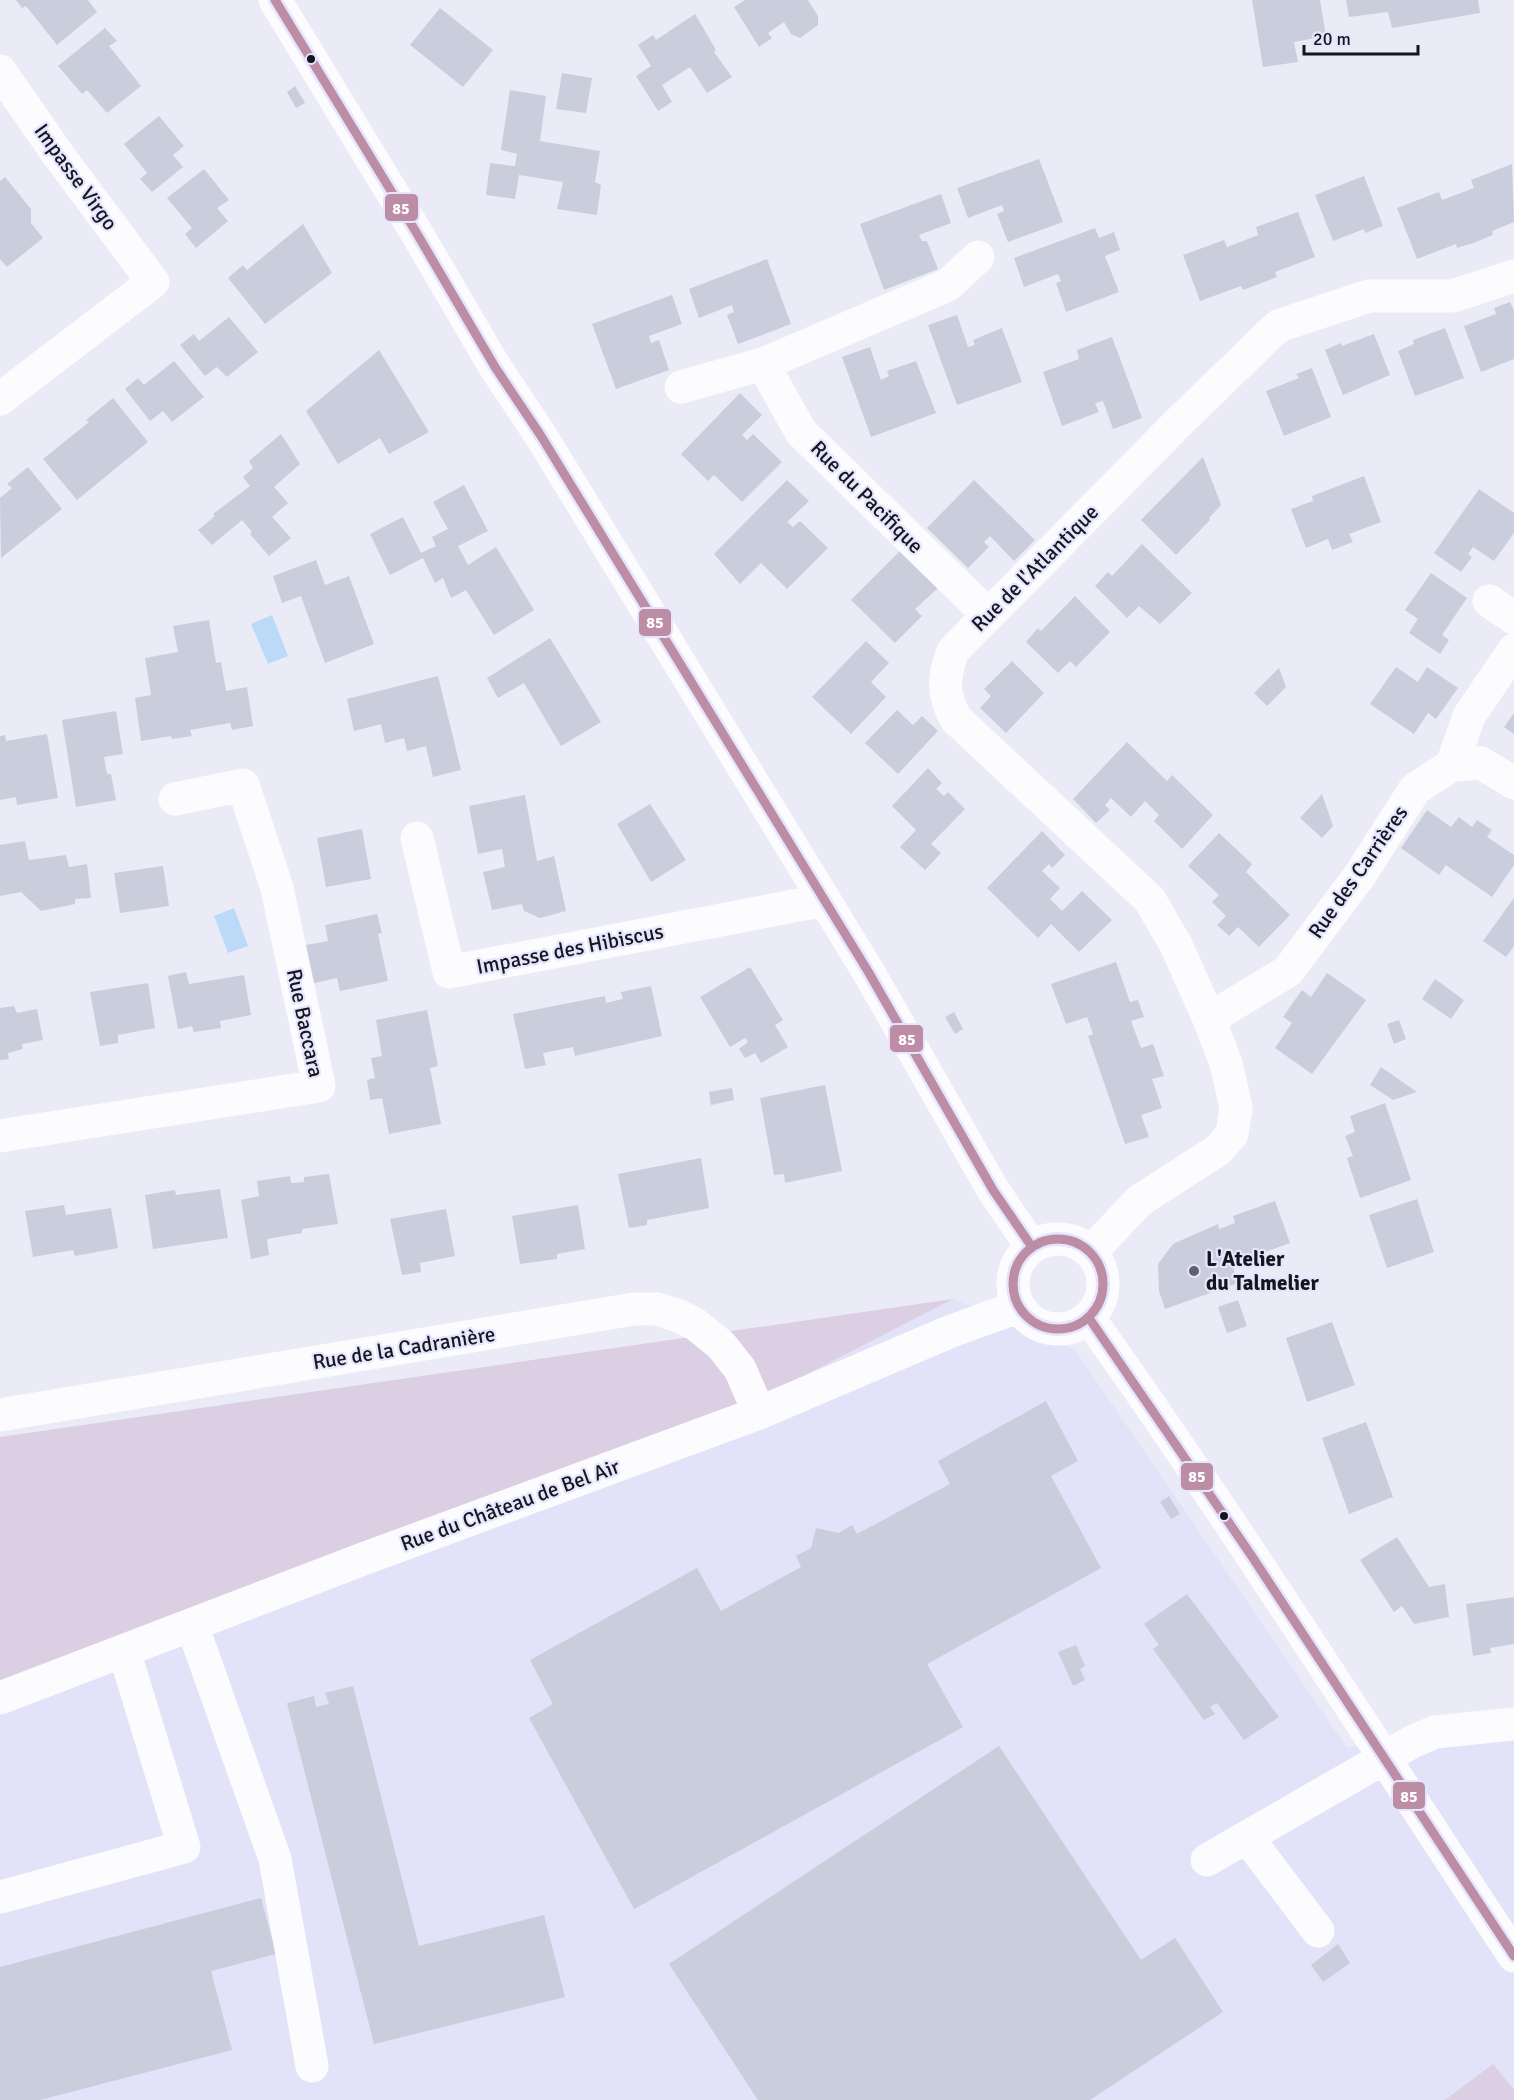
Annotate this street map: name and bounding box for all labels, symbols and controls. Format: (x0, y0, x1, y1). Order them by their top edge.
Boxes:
scale bar (1304, 18, 1418, 56)
text: 20 m (1313, 28, 1351, 50)
unlabelled marker (305, 53, 317, 65)
street label: Impasse Virgo (29, 119, 123, 235)
line badge: 85 (384, 193, 419, 222)
text: 85 (392, 199, 410, 219)
street label: Rue du Pacifique (805, 435, 929, 559)
street label: Rue de l'Atlantique (966, 499, 1104, 637)
line badge: 85 (638, 608, 672, 637)
text: 85 (646, 613, 664, 633)
street label: Rue des Carrières (1302, 800, 1414, 944)
street label: Impasse des Hibiscus (474, 918, 666, 980)
street label: Rue Baccara (281, 966, 329, 1080)
line badge: 85 (889, 1024, 924, 1053)
text: 85 (898, 1030, 916, 1050)
place label: L'Atelier du Talmelier (1206, 1246, 1319, 1296)
marker: L'Atelier du Talmelier (1187, 1264, 1201, 1278)
street label: Rue de la Cadranière (311, 1321, 497, 1375)
street label: Rue du Château de Bel Air (397, 1453, 623, 1557)
line badge: 85 (1180, 1462, 1214, 1491)
text: 85 (1188, 1467, 1206, 1487)
unlabelled marker (1218, 1510, 1230, 1522)
line badge: 85 (1392, 1781, 1426, 1810)
text: 85 (1400, 1787, 1418, 1807)

